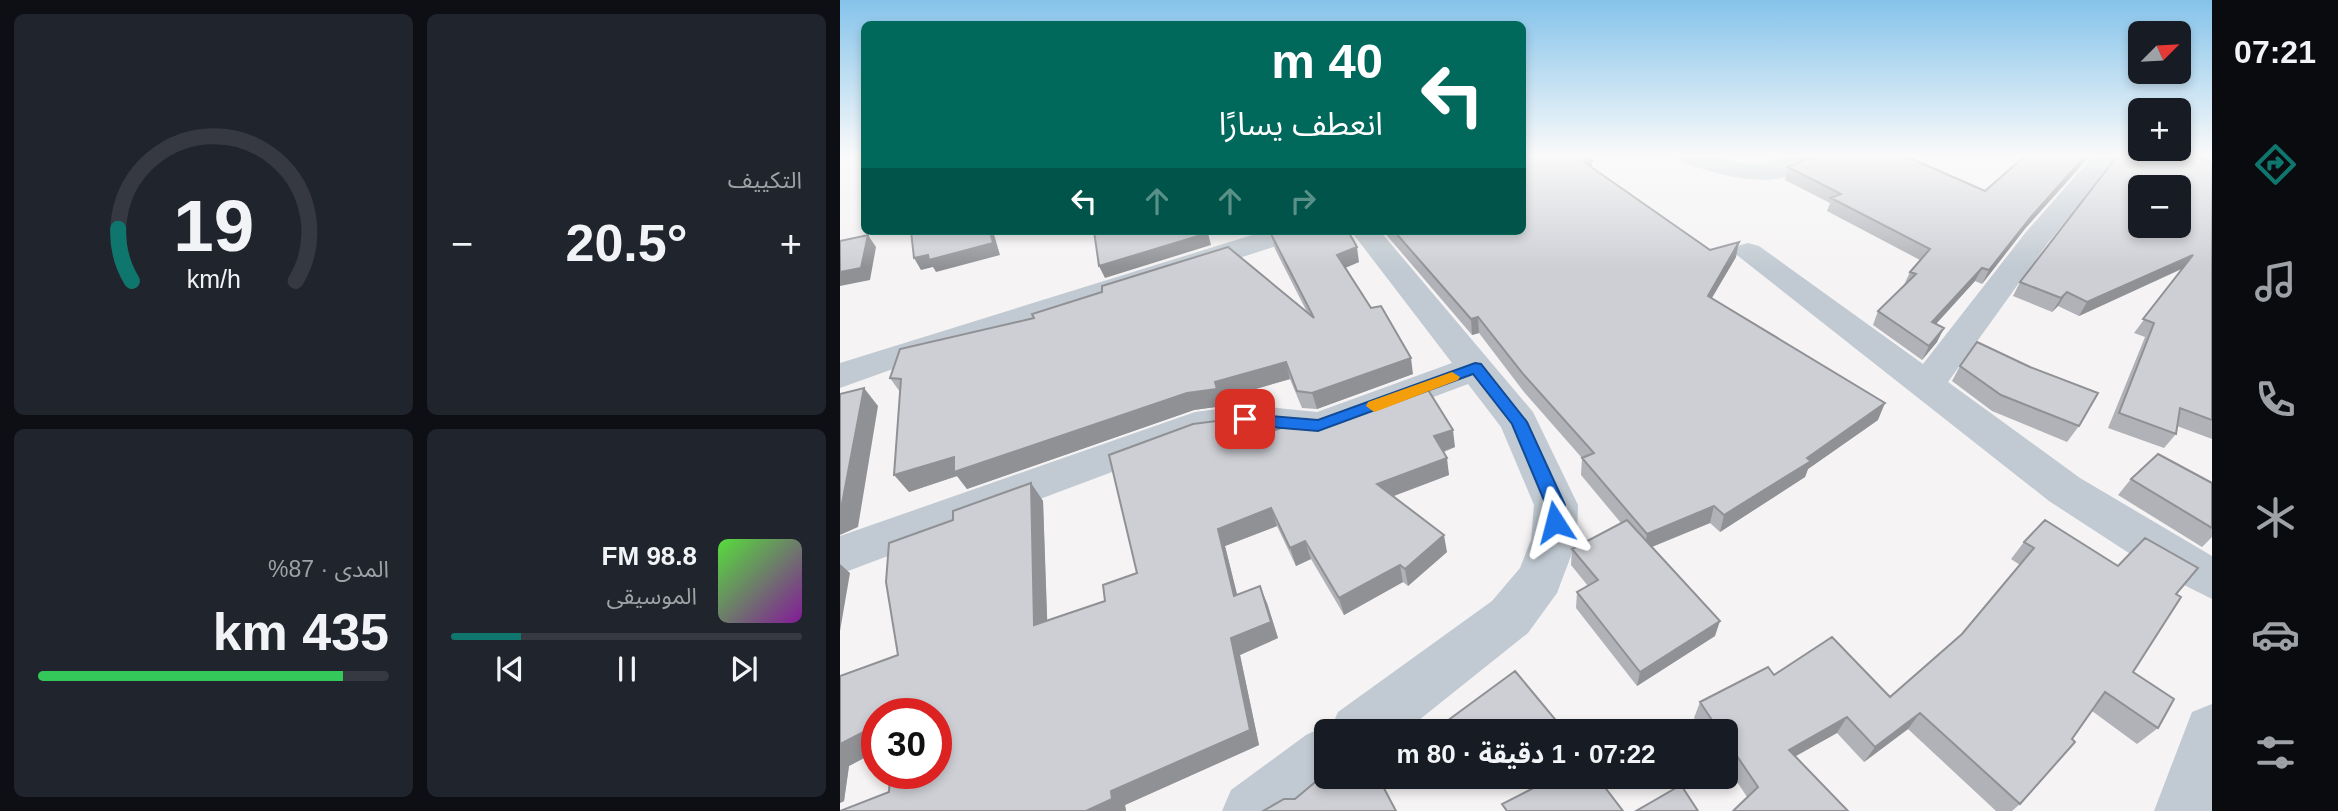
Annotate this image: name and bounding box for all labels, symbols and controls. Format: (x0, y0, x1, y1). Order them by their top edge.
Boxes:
north arrow (2128, 21, 2191, 84)
map controls (2128, 21, 2191, 238)
text: 40 m (1271, 34, 1383, 88)
text: 07:21 (2234, 34, 2316, 70)
icon: left (1407, 49, 1498, 140)
button: + (2128, 98, 2191, 161)
text: انعطف يسارًا (1219, 106, 1383, 142)
icon: directions (2251, 140, 2300, 189)
text: التكييف (728, 167, 802, 193)
button: − (2128, 175, 2191, 238)
icon: left (1065, 182, 1103, 220)
icon: ahead (1138, 182, 1176, 220)
icon: ahead (1211, 182, 1249, 220)
icon: right (1284, 182, 1322, 220)
text: 19 (173, 185, 254, 266)
text: 20.5° (565, 214, 688, 272)
text: − (451, 223, 473, 265)
text: + (780, 223, 802, 265)
icon: music (2251, 257, 2300, 306)
text: km/h (186, 264, 241, 292)
icon: phone (2251, 375, 2300, 424)
pin (1215, 389, 1275, 449)
icon: arrive (1226, 400, 1264, 438)
position arrow (1518, 485, 1592, 559)
icon: climate (2251, 493, 2300, 542)
text: 98.8 FM (602, 541, 697, 571)
text: المدى · 87% (268, 556, 389, 582)
text: الموسيقى (606, 583, 697, 609)
text: 435 km (213, 603, 389, 661)
icon: car (2251, 610, 2300, 659)
icon: previous (491, 650, 529, 688)
icon: pause (608, 650, 646, 688)
icon: next (725, 650, 763, 688)
speed limit sign: 30 (861, 698, 952, 789)
icon: filters (2251, 728, 2300, 777)
text: 07:22 · 1 دقيقة · 80 m (1396, 739, 1656, 769)

